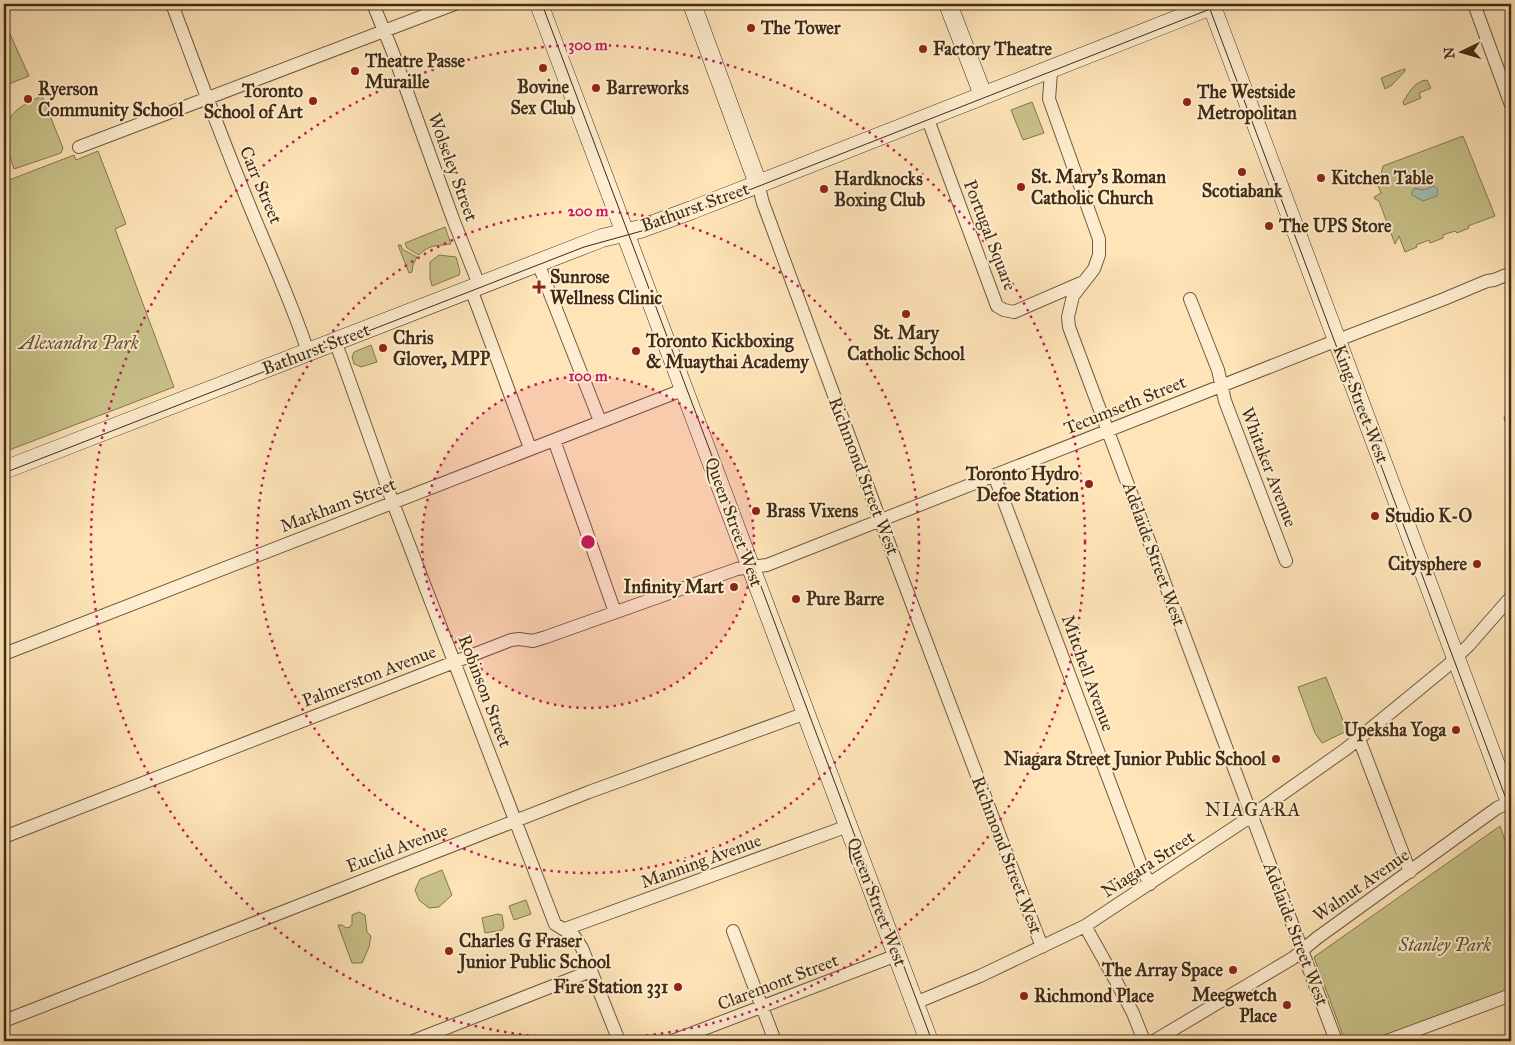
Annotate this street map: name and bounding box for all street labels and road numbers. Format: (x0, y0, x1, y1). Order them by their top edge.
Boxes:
street label: Wolseley Street (423, 110, 483, 225)
street label: Carr Street (235, 143, 287, 228)
street label: Bathurst Street (638, 177, 753, 237)
street label: Portugal Square (958, 177, 1021, 294)
street label: Bathurst Street (259, 318, 374, 380)
street label: King Street West (1327, 342, 1394, 467)
street label: Tecumseth Street (1061, 370, 1190, 439)
street label: Richmond Street West (824, 394, 904, 559)
street label: Whitaker Avenue (1236, 404, 1302, 530)
street label: Queen Street West (700, 454, 768, 590)
street label: Markham Street (277, 473, 400, 537)
street label: Adelaide Street West (1117, 478, 1190, 630)
street label: Mitchell Avenue (1057, 612, 1119, 734)
street label: Robinson Street (453, 631, 517, 751)
street label: Palmerston Avenue (299, 640, 439, 712)
street label: Richmond Street West (967, 773, 1047, 938)
street label: Euclid Avenue (343, 819, 451, 877)
street label: Niagara Street (1097, 825, 1200, 903)
street label: Manning Avenue (638, 829, 765, 894)
street label: Queen Street West (842, 834, 912, 970)
street label: Walnut Avenue (1309, 844, 1413, 926)
street label: Adelaide Street West (1258, 858, 1334, 1009)
street label: Claremont Street (714, 949, 842, 1015)

